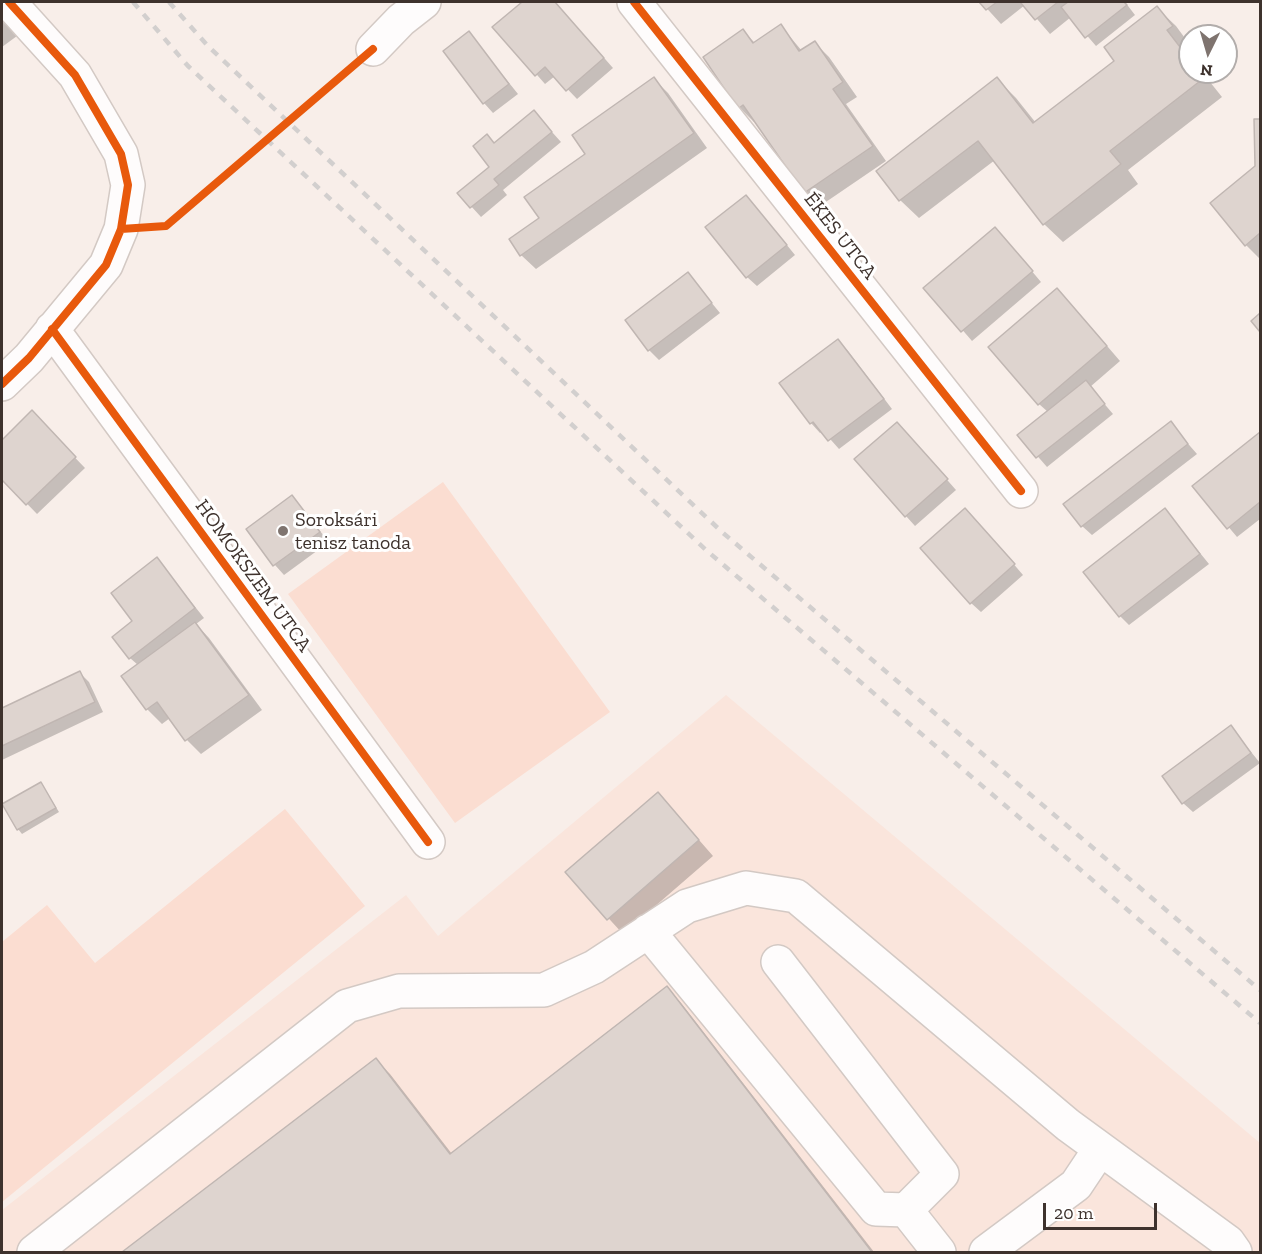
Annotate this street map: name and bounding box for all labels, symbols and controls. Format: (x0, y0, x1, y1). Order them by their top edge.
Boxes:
north arrow (1178, 24, 1238, 84)
text: N (1200, 60, 1213, 80)
street label: ÉKES UTCA (798, 188, 882, 284)
street label: HOMOKSZEM UTCA (190, 495, 316, 657)
place label: Soroksári tenisz tanoda (295, 508, 411, 555)
marker: Soroksári tenisz tanoda (276, 524, 290, 538)
scale bar (1046, 1191, 1160, 1229)
text: 20 m (1054, 1202, 1093, 1224)

